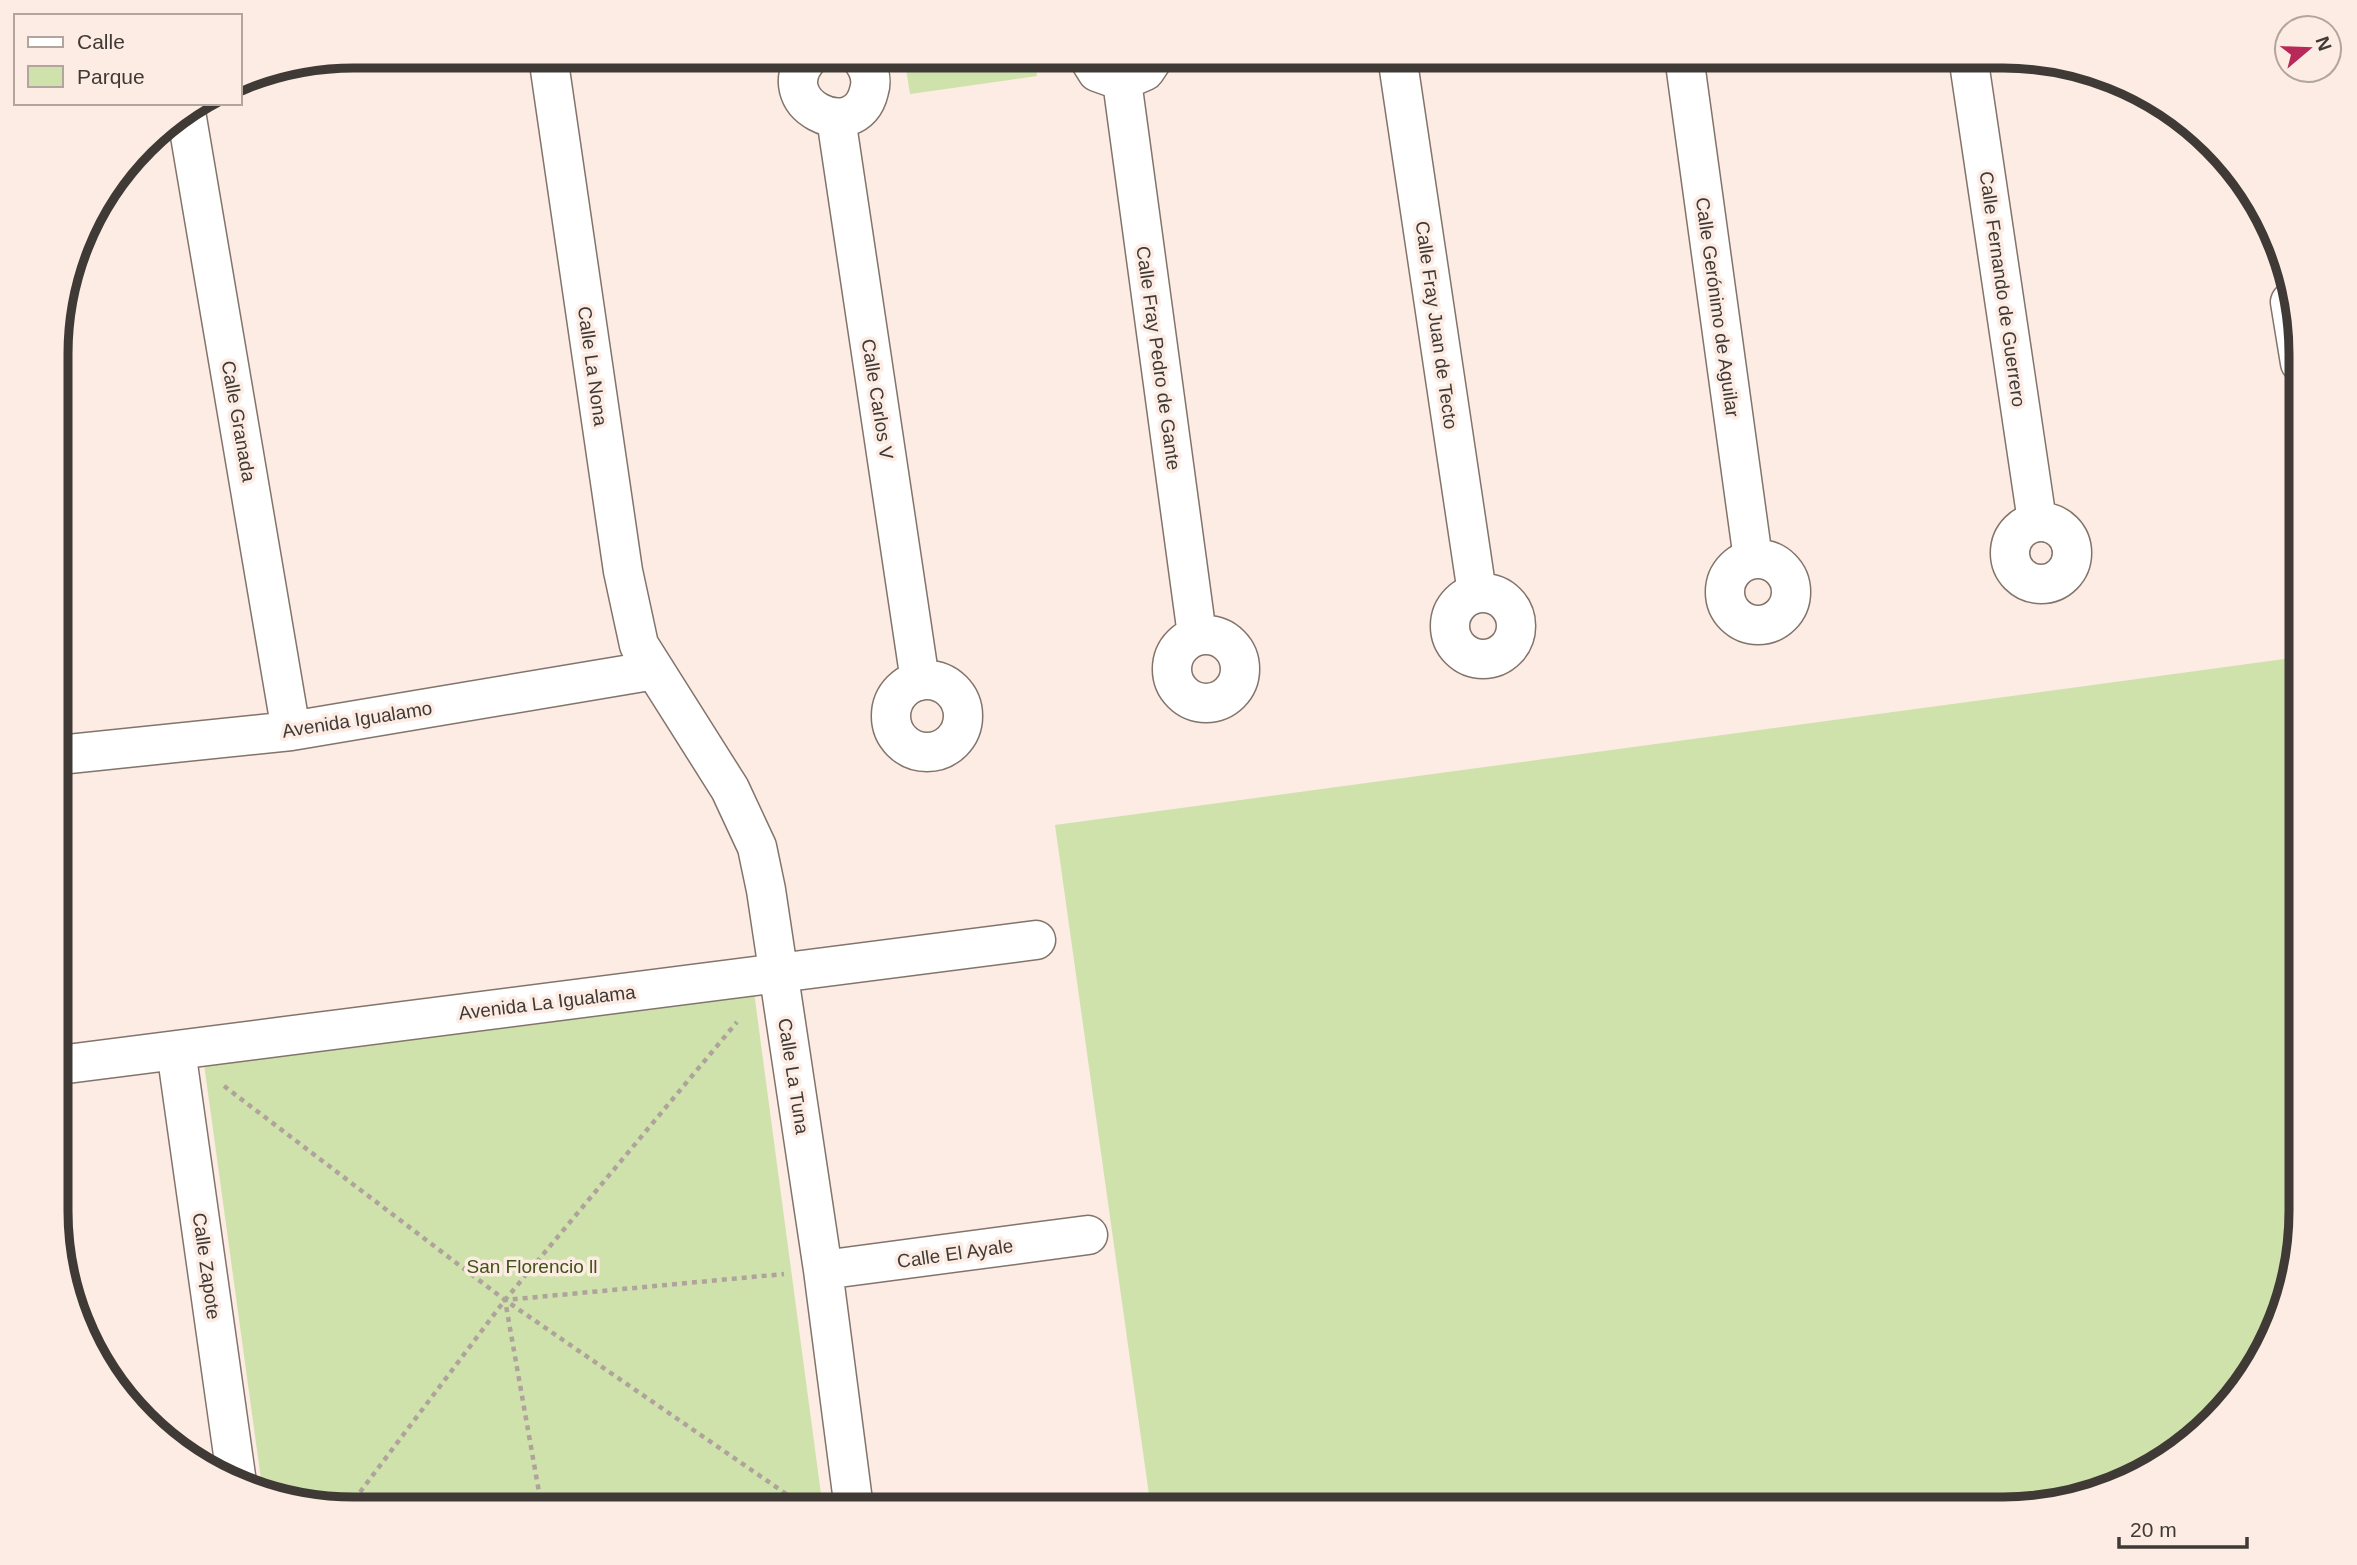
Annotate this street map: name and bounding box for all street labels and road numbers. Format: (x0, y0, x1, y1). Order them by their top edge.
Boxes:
street label: Calle Fernando de Guerrero (1976, 170, 2029, 408)
street label: Calle Gerónimo de Aguilar (1692, 196, 1743, 419)
street label: Calle Fray Juan de Tecto (1412, 220, 1462, 430)
street label: Calle Fray Pedro de Gante (1132, 245, 1185, 471)
street label: Calle La Nona (574, 305, 611, 428)
street label: Calle Carlos V (858, 337, 897, 461)
street label: Calle Granada (218, 359, 260, 484)
street label: Avenida Igualamo (280, 697, 434, 742)
street label: Avenida La Igualama (457, 981, 637, 1024)
street label: Calle La Tuna (774, 1017, 813, 1136)
street label: Calle Zapote (189, 1211, 224, 1321)
street label: Calle El Ayale (896, 1235, 1014, 1272)

